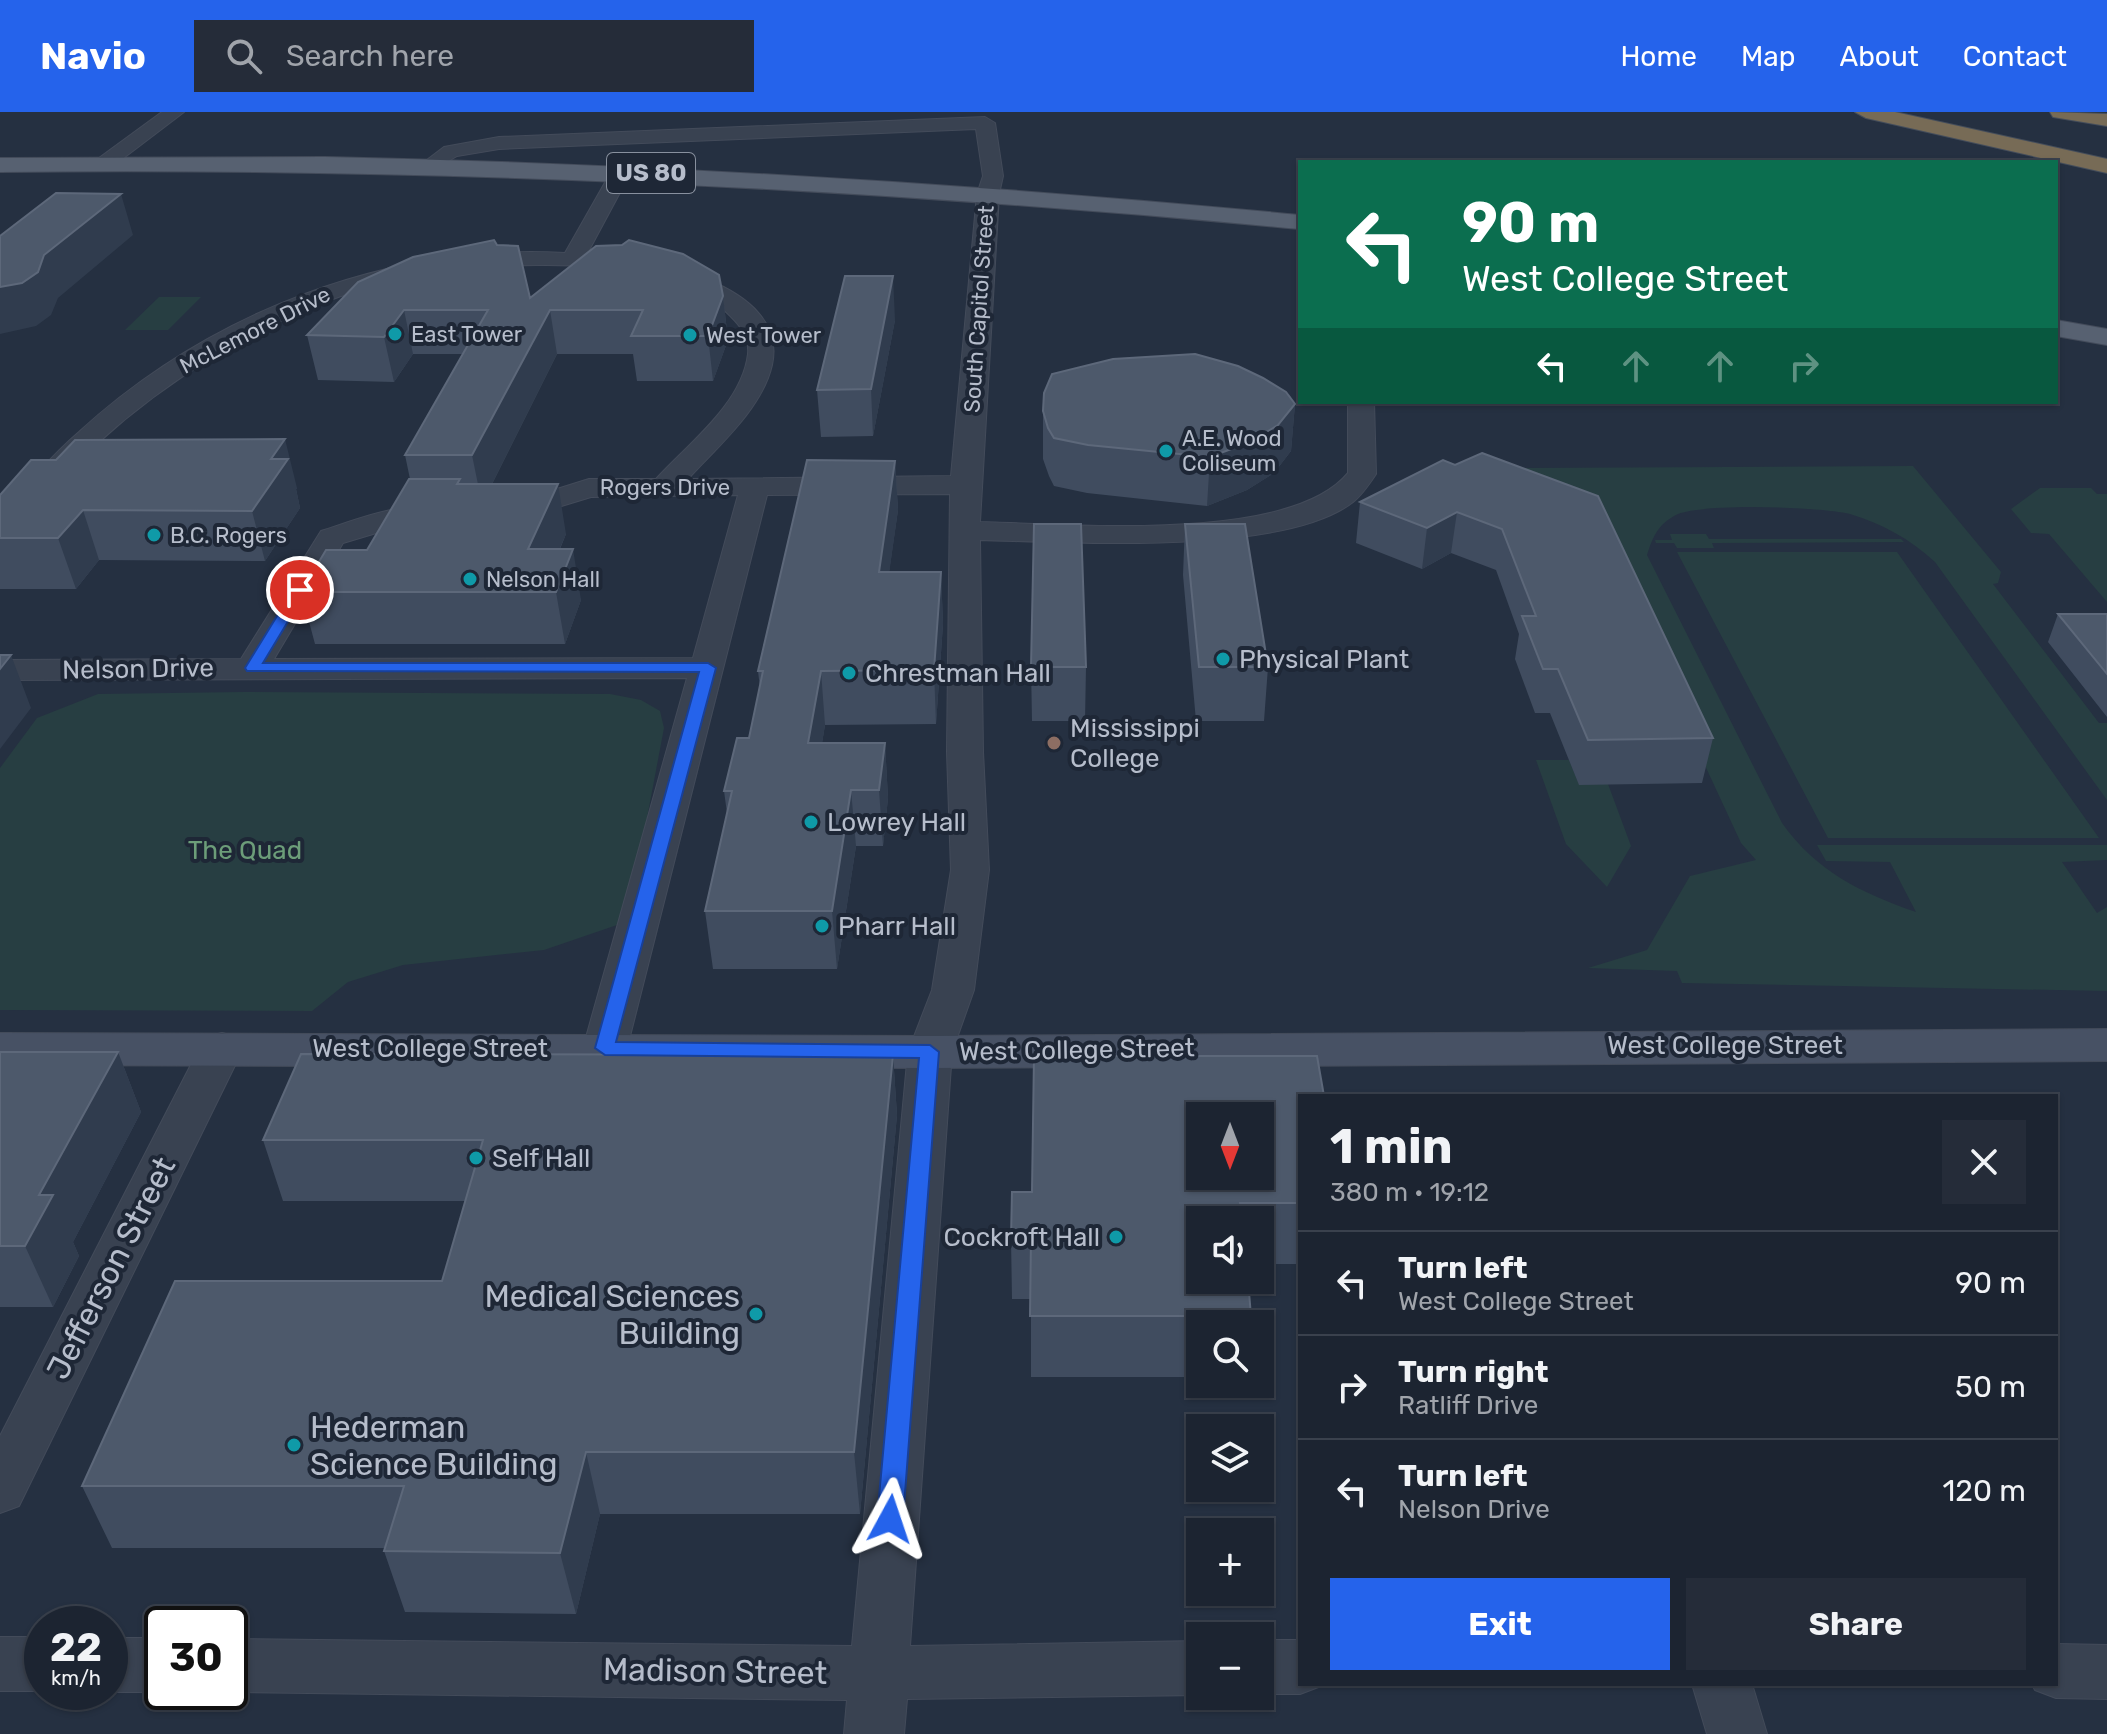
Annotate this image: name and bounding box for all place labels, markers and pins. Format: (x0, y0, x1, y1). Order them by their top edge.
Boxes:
place label: East Tower (411, 321, 523, 348)
place label: West Tower (706, 322, 822, 349)
marker: East Tower (386, 325, 404, 343)
marker: West Tower (681, 326, 699, 344)
place label: A.E. Wood Coliseum (1182, 425, 1282, 477)
marker: A.E. Wood Coliseum (1157, 442, 1175, 460)
place label: B.C. Rogers (170, 522, 287, 549)
marker: B.C. Rogers (145, 526, 163, 544)
pin (266, 556, 334, 624)
place label: Nelson Hall (486, 566, 600, 593)
marker: Nelson Hall (461, 570, 479, 588)
place label: Physical Plant (1239, 644, 1409, 675)
marker: Physical Plant (1214, 650, 1232, 668)
place label: Chrestman Hall (865, 658, 1051, 689)
marker: Chrestman Hall (840, 664, 858, 682)
place label: Mississippi College (1070, 713, 1200, 774)
marker: Mississippi College (1045, 734, 1063, 752)
place label: Lowrey Hall (827, 807, 966, 838)
marker: Lowrey Hall (802, 813, 820, 831)
place label: Pharr Hall (838, 911, 956, 942)
marker: Pharr Hall (813, 917, 831, 935)
place label: Self Hall (492, 1143, 590, 1174)
marker: Self Hall (467, 1149, 485, 1167)
place label: Cockroft Hall (944, 1222, 1100, 1253)
marker: Cockroft Hall (1107, 1228, 1125, 1246)
place label: Medical Sciences Building (484, 1277, 740, 1352)
marker: Medical Sciences Building (747, 1305, 765, 1323)
place label: Hederman Science Building (310, 1408, 558, 1483)
marker: Hederman Science Building (285, 1436, 303, 1454)

